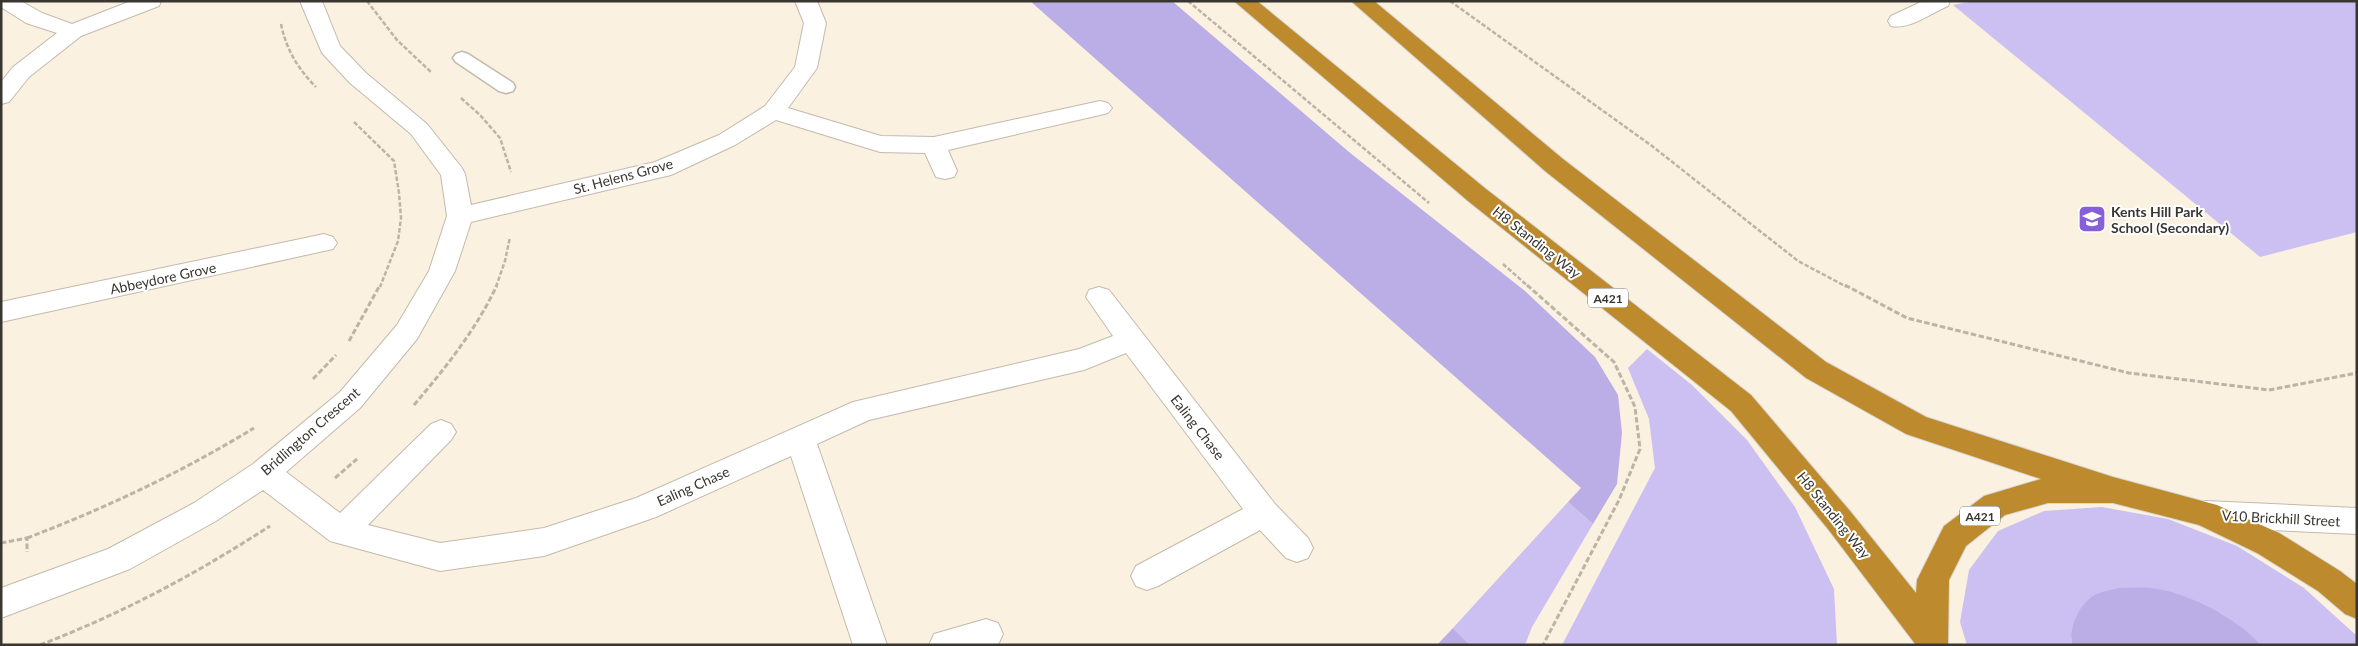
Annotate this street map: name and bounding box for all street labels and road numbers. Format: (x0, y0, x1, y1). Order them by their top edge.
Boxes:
street label: St. Helens Grove (571, 155, 675, 197)
street label: H8 Standing Way (1490, 202, 1585, 282)
street label: Abbeydore Grove (108, 258, 218, 298)
road number: A421 (1588, 288, 1628, 308)
street label: Bridlington Crescent (257, 383, 363, 479)
street label: Ealing Chase (1167, 391, 1229, 463)
street label: Ealing Chase (654, 462, 732, 510)
street label: H8 Standing Way (1794, 468, 1875, 562)
road number: A421 (1960, 506, 2000, 526)
street label: V10 Brickhill Street (2221, 506, 2341, 530)

